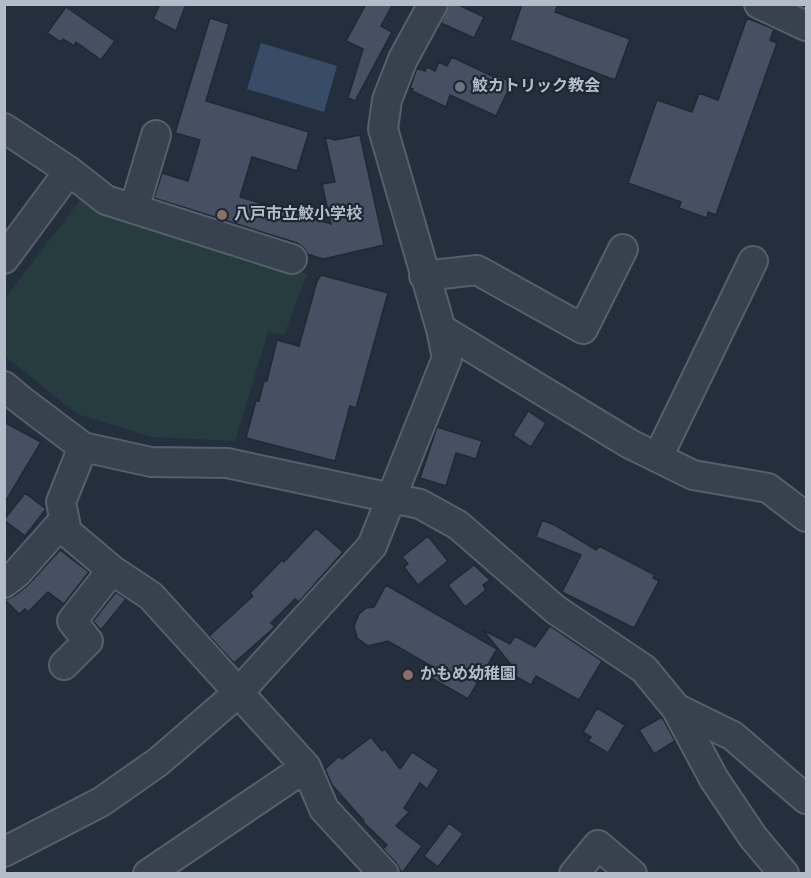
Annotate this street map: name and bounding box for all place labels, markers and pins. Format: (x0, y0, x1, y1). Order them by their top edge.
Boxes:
place label: 鮫カトリック教会 (472, 77, 600, 97)
marker: 鮫カトリック教会 (453, 80, 467, 94)
place label: 八戸市立鮫小学校 (234, 205, 362, 225)
marker: 八戸市立鮫小学校 (215, 208, 229, 222)
place label: かもめ幼稚園 (420, 665, 516, 685)
marker: かもめ幼稚園 (401, 668, 415, 682)

